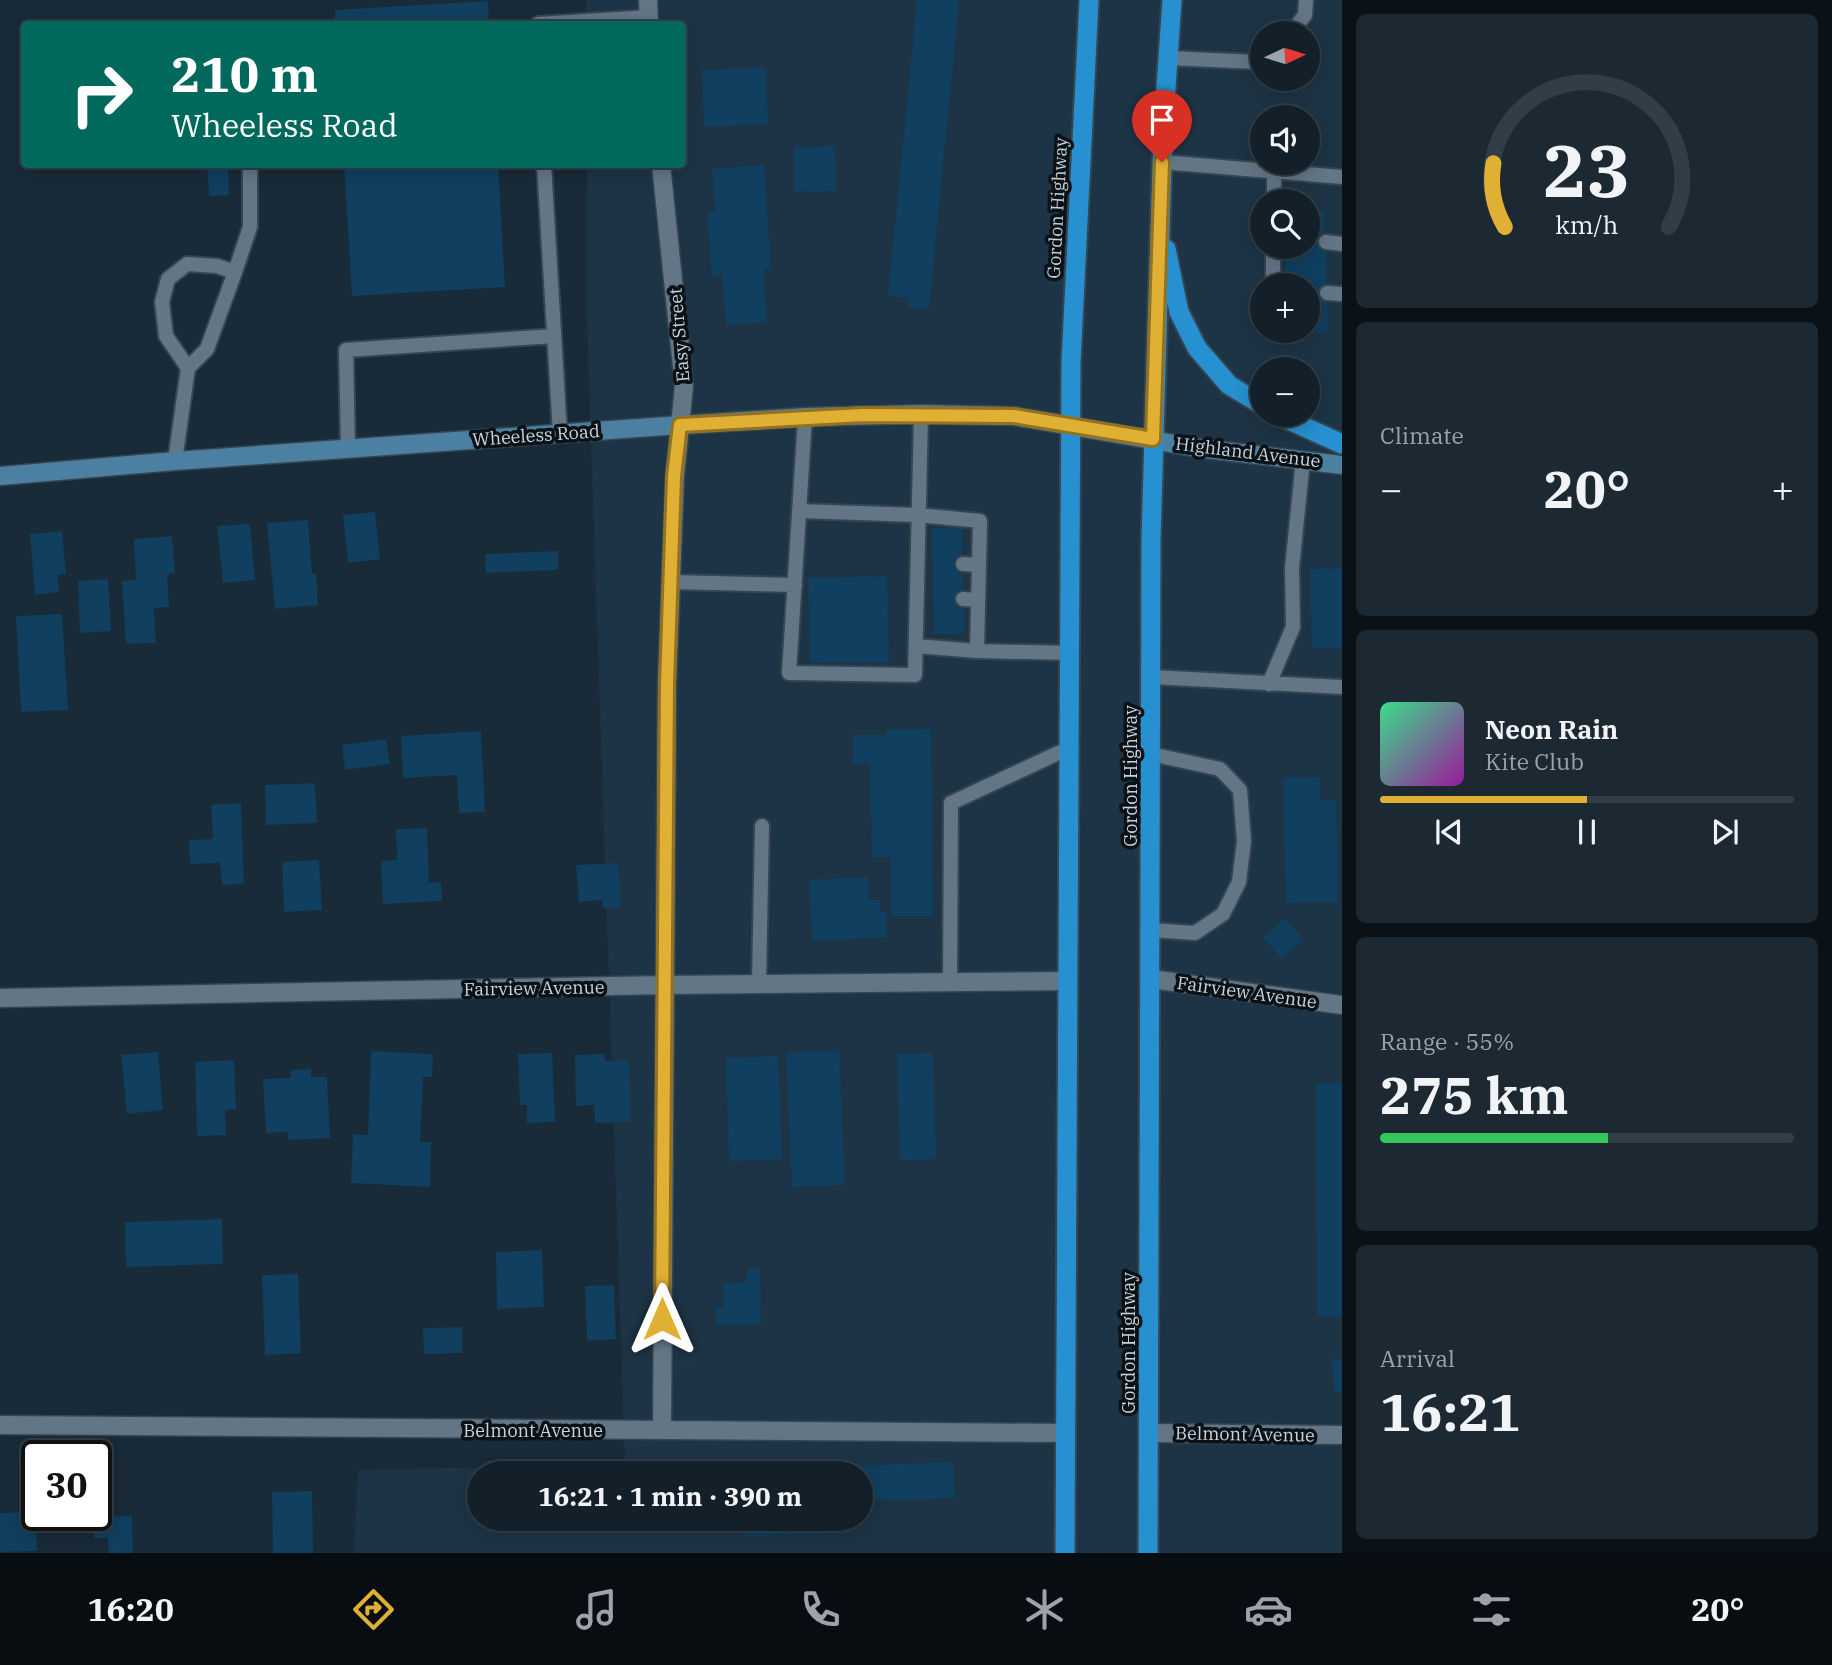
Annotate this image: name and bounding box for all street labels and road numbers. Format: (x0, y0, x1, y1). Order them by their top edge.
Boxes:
street label: Gordon Highway (1042, 136, 1072, 279)
street label: Easy Street (663, 287, 695, 383)
street label: Wheeless Road (472, 419, 600, 451)
street label: Highland Avenue (1174, 432, 1322, 472)
street label: Gordon Highway (1119, 705, 1142, 847)
street label: Fairview Avenue (1176, 971, 1318, 1013)
street label: Fairview Avenue (463, 975, 605, 1001)
street label: Gordon Highway (1117, 1272, 1140, 1414)
street label: Belmont Avenue (463, 1419, 603, 1442)
street label: Belmont Avenue (1175, 1421, 1315, 1447)

